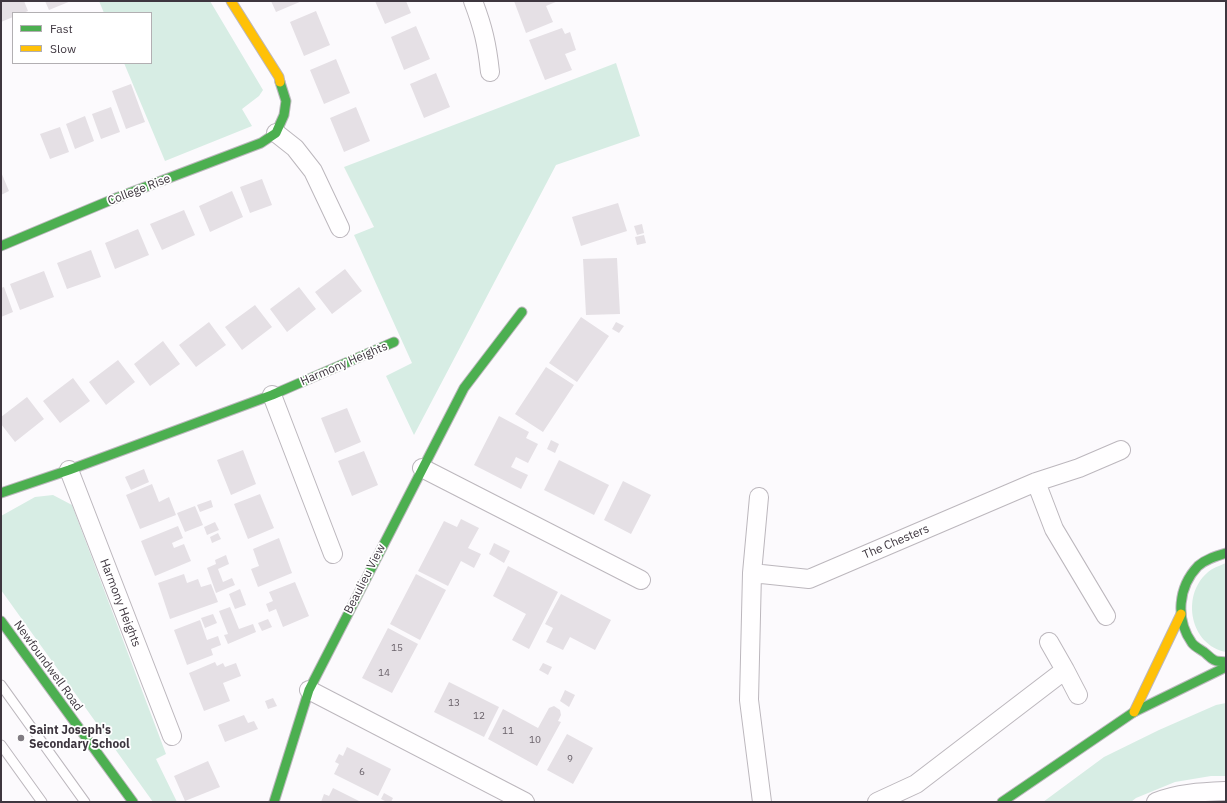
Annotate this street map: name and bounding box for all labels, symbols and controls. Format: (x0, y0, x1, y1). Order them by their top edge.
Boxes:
legend (12, 12, 152, 64)
text: Fast (50, 21, 73, 36)
text: Slow (50, 41, 76, 56)
street label: College Rise (106, 171, 172, 209)
street label: Harmony Heights (298, 339, 390, 389)
street label: The Chesters (861, 522, 931, 562)
street label: Beaulieu View (341, 542, 389, 616)
street label: Harmony Heights (97, 557, 143, 649)
street label: Newfoundwell Road (10, 618, 86, 714)
house number: 15 (391, 642, 403, 654)
house number: 14 (378, 667, 390, 679)
house number: 13 (448, 697, 460, 709)
house number: 12 (473, 710, 485, 722)
place label: Saint Joseph's Secondary School (29, 724, 130, 752)
house number: 11 (502, 725, 514, 737)
marker: Saint Joseph's Secondary School (16, 733, 26, 743)
house number: 10 (529, 734, 541, 746)
house number: 9 (567, 753, 573, 765)
house number: 6 (359, 766, 365, 778)

